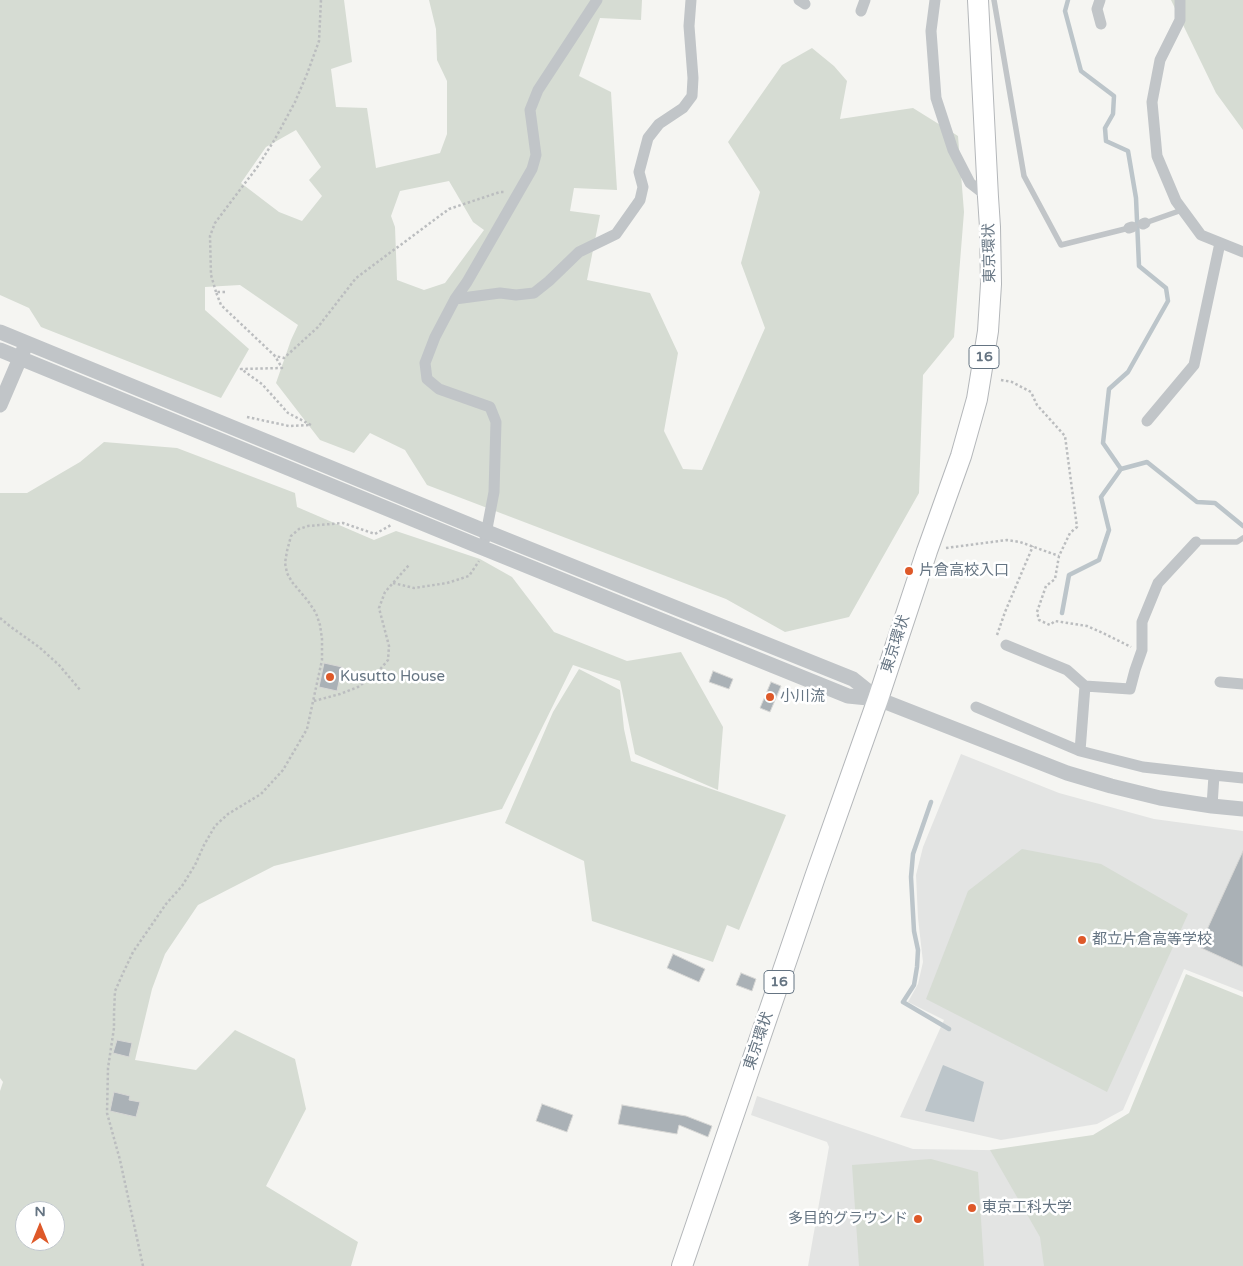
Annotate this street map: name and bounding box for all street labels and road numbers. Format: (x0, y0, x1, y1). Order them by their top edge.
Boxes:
street label: 東京環状 (980, 223, 1000, 283)
road number: 16 (969, 346, 999, 368)
street label: 東京環状 (878, 613, 914, 675)
road number: 16 (764, 970, 794, 994)
street label: 東京環状 (741, 1010, 777, 1072)

